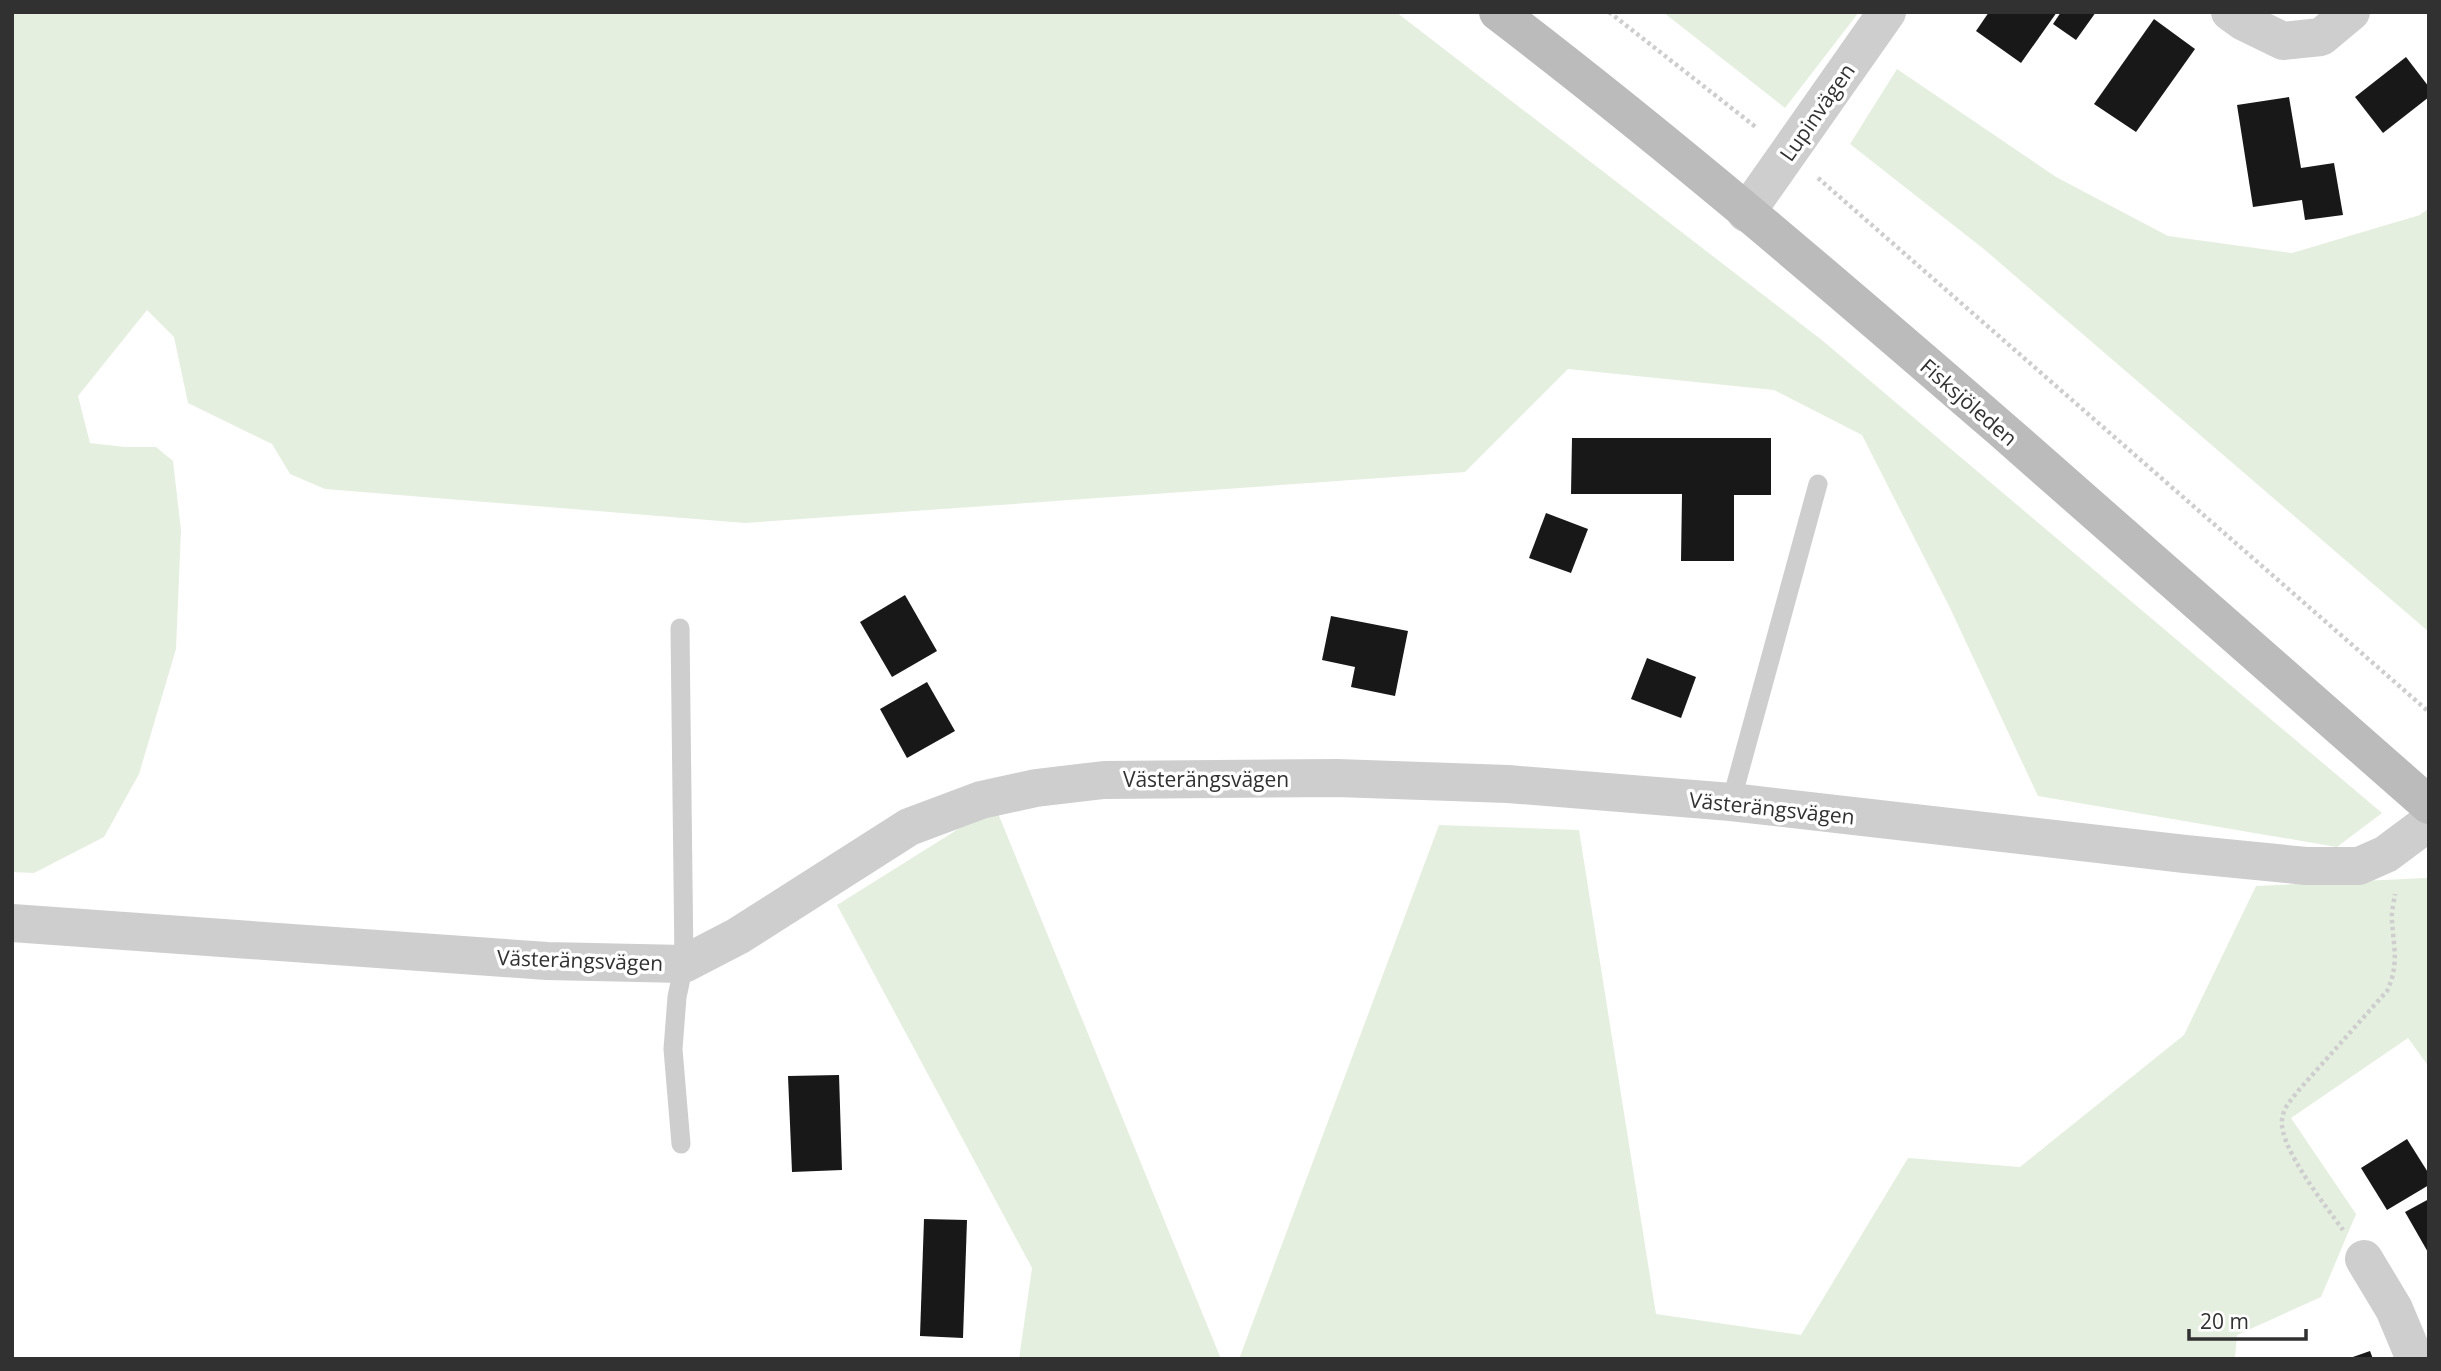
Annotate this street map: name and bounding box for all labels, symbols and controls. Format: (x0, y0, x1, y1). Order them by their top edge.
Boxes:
street label: Lupinvägen (1773, 58, 1861, 166)
street label: Fisksjöleden (1915, 352, 2023, 452)
street label: Västerängsvägen (1123, 765, 1289, 793)
street label: Västerängsvägen (1688, 785, 1856, 831)
street label: Västerängsvägen (496, 943, 664, 977)
scale bar (2189, 1298, 2306, 1342)
text: 20 m (2200, 1307, 2249, 1335)

